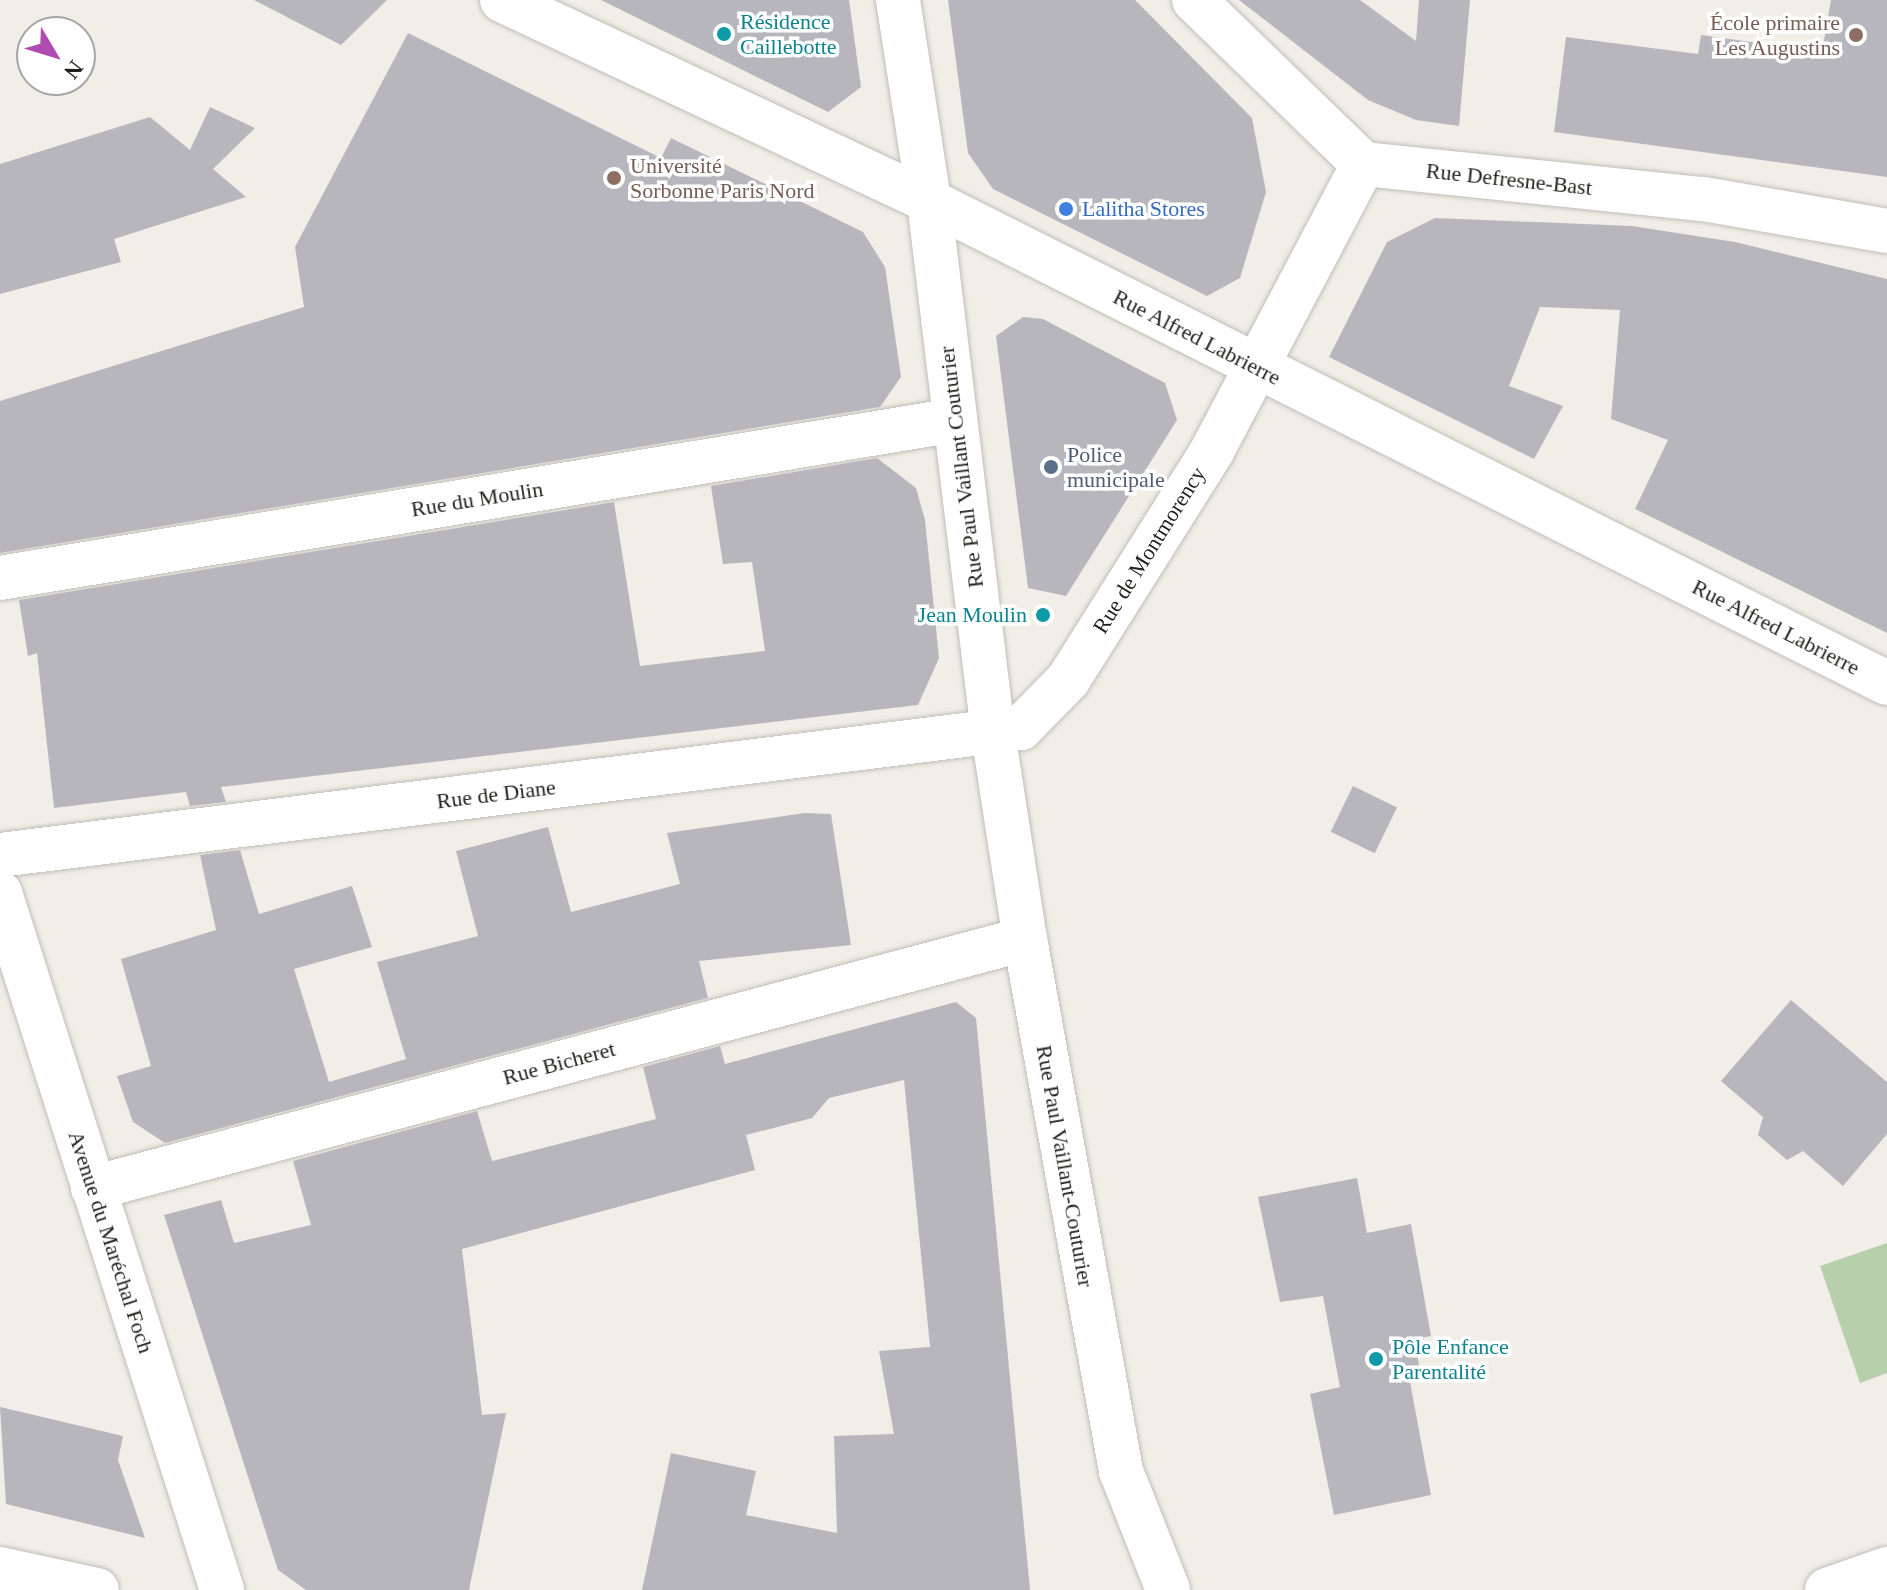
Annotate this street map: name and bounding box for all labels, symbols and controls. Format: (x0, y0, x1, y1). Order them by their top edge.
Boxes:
place label: Résidence Caillebotte (740, 8, 837, 60)
place label: École primaire Les Augustins (1710, 9, 1840, 60)
north arrow (16, 16, 96, 96)
marker: Résidence Caillebotte (715, 25, 733, 43)
marker: École primaire Les Augustins (1847, 26, 1865, 44)
text: N (59, 56, 88, 84)
place label: Université Sorbonne Paris Nord (630, 152, 815, 204)
street label: Rue Defresne-Bast (1425, 157, 1593, 201)
marker: Université Sorbonne Paris Nord (605, 169, 623, 187)
place label: Lalitha Stores (1082, 196, 1205, 222)
marker: Lalitha Stores (1057, 200, 1075, 218)
street label: Rue Alfred Labrierre (1108, 283, 1286, 391)
street label: Rue Paul Vaillant Couturier (933, 344, 989, 590)
place label: Police municipale (1067, 441, 1165, 492)
marker: Police municipale (1042, 458, 1060, 476)
street label: Rue de Montmorency (1087, 462, 1211, 638)
street label: Rue du Moulin (409, 476, 545, 522)
street label: Rue Alfred Labrierre (1687, 573, 1865, 681)
place label: Jean Moulin (918, 602, 1027, 628)
marker: Jean Moulin (1034, 606, 1052, 624)
street label: Rue de Diane (435, 774, 557, 814)
street label: Rue Bicheret (500, 1035, 618, 1091)
street label: Rue Paul Vaillant-Couturier (1031, 1043, 1099, 1289)
street label: Avenue du Maréchal Foch (63, 1127, 159, 1357)
place label: Pôle Enfance Parentalité (1392, 1333, 1509, 1384)
marker: Pôle Enfance Parentalité (1367, 1350, 1385, 1368)

